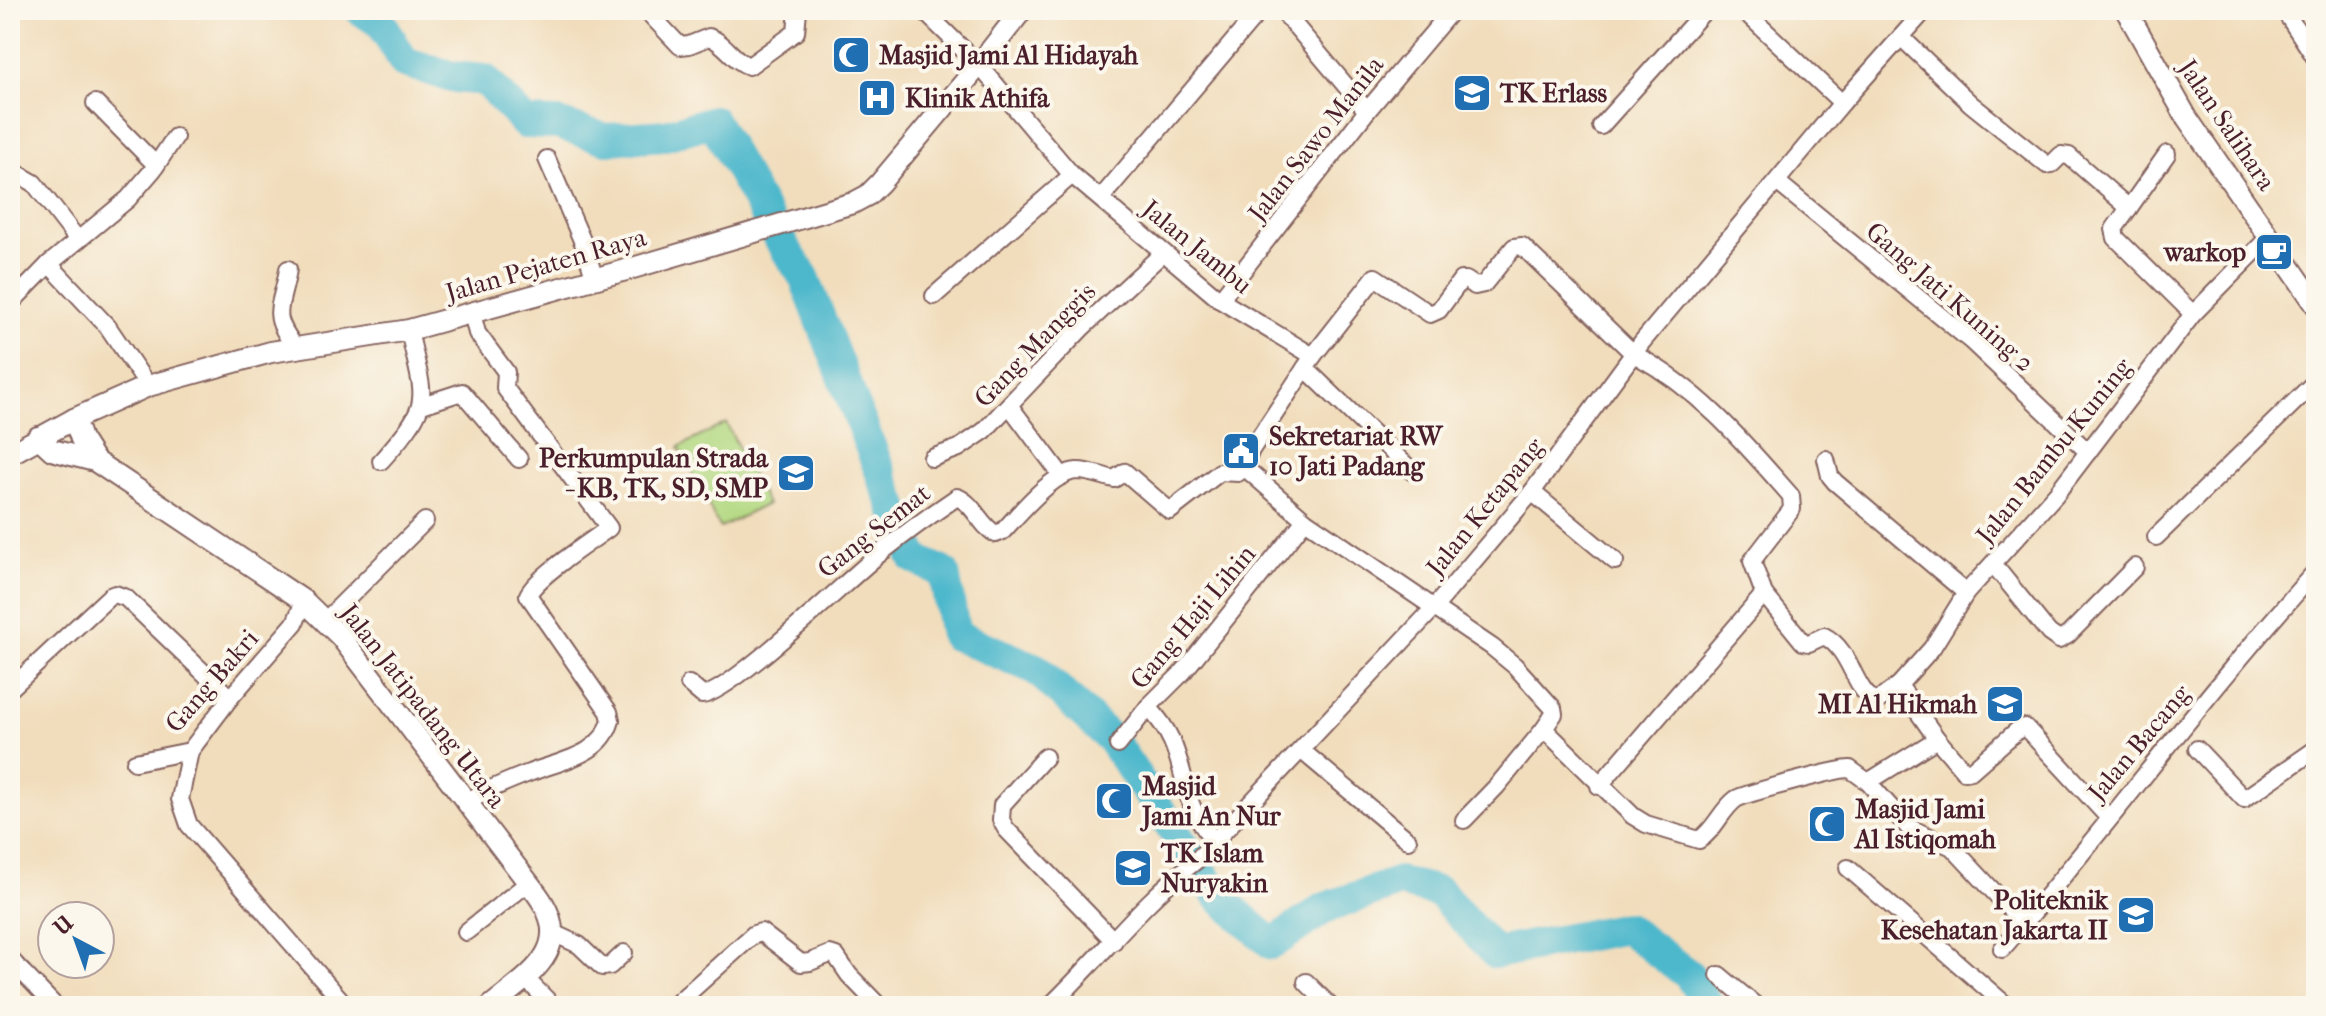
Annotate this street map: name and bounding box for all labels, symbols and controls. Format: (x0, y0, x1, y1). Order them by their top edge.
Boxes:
mosque icon: Masjid Jami Al Hidayah (830, 34, 872, 76)
place label: Masjid Jami Al Hidayah (879, 40, 1138, 71)
street label: Jalan Sawo Manila (1241, 49, 1391, 229)
street label: Jalan Salihara (2171, 52, 2283, 197)
school or university icon: TK Erlass (1451, 72, 1493, 114)
hospital icon: Klinik Athifa (856, 77, 898, 119)
place label: TK Erlass (1499, 78, 1608, 109)
place label: Klinik Athifa (905, 83, 1050, 114)
street label: Jalan Jambu (1134, 192, 1258, 301)
street label: Gang Jati Kuning 2 (1860, 216, 2040, 378)
street label: Jalan Pejaten Raya (440, 221, 651, 309)
cafe icon: warkop (2253, 231, 2295, 273)
place label: warkop (2163, 237, 2246, 268)
street label: Gang Manggis (968, 276, 1102, 414)
street label: Jalan Bambu Kuning (1968, 351, 2139, 552)
place label: Sekretariat RW 10 Jati Padang (1269, 421, 1444, 482)
public building icon: Sekretariat RW 10 Jati Padang (1220, 430, 1262, 472)
street label: Jalan Ketapang (1419, 431, 1551, 584)
place label: Perkumpulan Strada - KB, TK, SD, SMP (539, 443, 769, 504)
school or university icon: Perkumpulan Strada - KB, TK, SD, SMP (775, 452, 817, 494)
street label: Gang Semat (812, 477, 937, 585)
street label: Gang Haji Lihin (1124, 539, 1262, 695)
street label: Jalan Jatipadang Utara (332, 596, 513, 815)
street label: Gang Bakri (159, 623, 265, 739)
street label: Jalan Bacang (2080, 678, 2197, 809)
school or university icon: MI Al Hikmah (1984, 683, 2026, 725)
place label: MI Al Hikmah (1818, 689, 1977, 720)
place label: Masjid Jami An Nur (1139, 771, 1282, 832)
mosque icon: Masjid Jami An Nur (1093, 780, 1135, 822)
place label: Masjid Jami Al Istiqomah (1853, 794, 1996, 855)
mosque icon: Masjid Jami Al Istiqomah (1806, 803, 1848, 845)
place label: TK Islam Nuryakin (1160, 838, 1269, 899)
school or university icon: TK Islam Nuryakin (1112, 847, 1154, 889)
place label: Politeknik Kesehatan Jakarta II (1881, 885, 2110, 946)
school or university icon: Politeknik Kesehatan Jakarta II (2115, 894, 2157, 936)
north arrow (36, 900, 116, 980)
text: U (48, 910, 79, 942)

